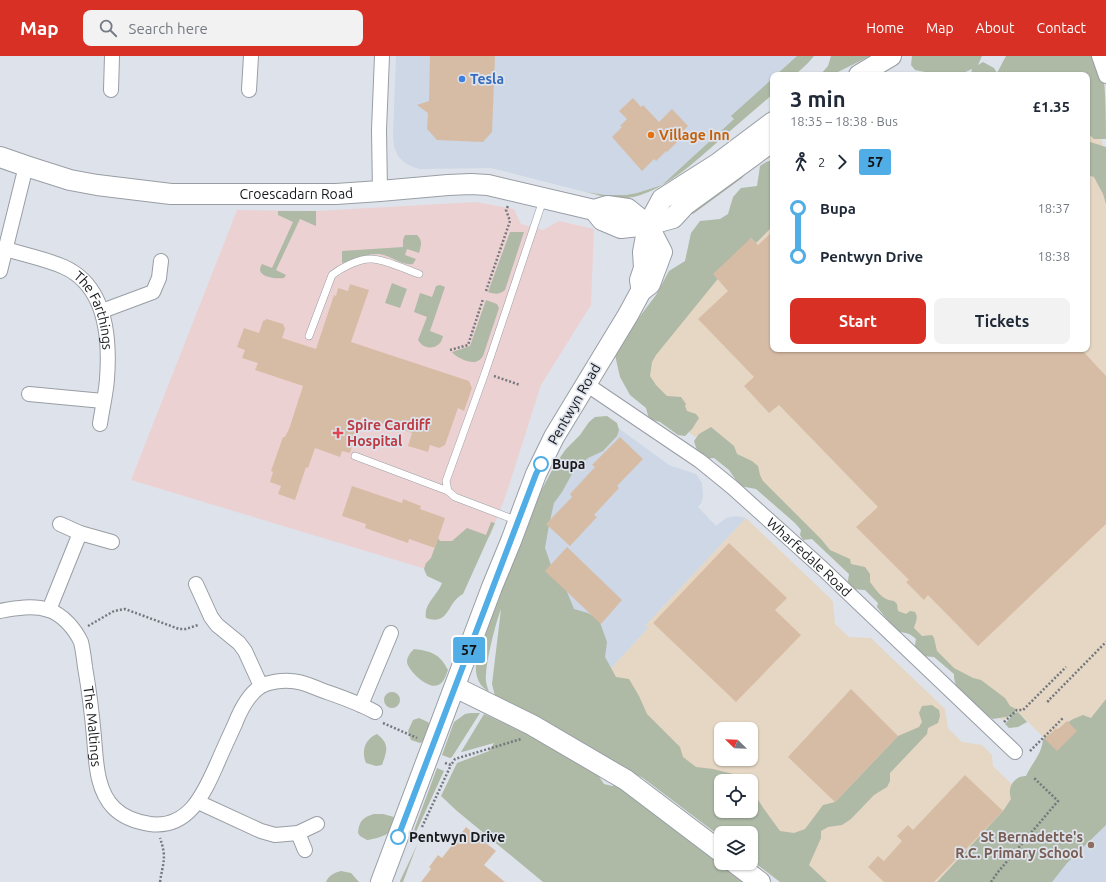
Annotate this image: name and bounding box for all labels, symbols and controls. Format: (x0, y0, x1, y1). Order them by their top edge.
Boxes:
search box (83, 10, 363, 46)
text: Map (20, 17, 59, 39)
icon: search (97, 17, 119, 39)
text: Search here (129, 20, 208, 37)
text: Home (866, 20, 904, 36)
text: Map (926, 20, 954, 36)
text: About (976, 20, 1015, 36)
text: Contact (1037, 20, 1086, 36)
place label: Tesla (470, 71, 504, 87)
marker: Tesla (457, 74, 467, 84)
text: 3 min (790, 86, 846, 111)
text: £1.35 (1032, 98, 1070, 115)
text: 18:35 – 18:38 · Bus (790, 114, 898, 128)
place label: Village Inn (659, 127, 730, 143)
marker: Village Inn (646, 130, 656, 140)
icon: walk (790, 151, 812, 173)
icon: forward (831, 151, 853, 173)
text: 57 (867, 154, 883, 170)
text: 2 (818, 155, 825, 169)
street label: Croescadarn Road (239, 185, 354, 202)
text: Bupa (820, 200, 856, 217)
text: 18:37 (1037, 201, 1070, 215)
text: Pentwyn Drive (820, 248, 923, 265)
text: 18:38 (1037, 249, 1070, 263)
street label: The Farthings (71, 268, 116, 350)
button: Start (790, 298, 926, 344)
button: Tickets (934, 298, 1070, 344)
street label: Pentwyn Road (544, 361, 604, 447)
place label: Spire Cardiff Hospital (347, 417, 431, 449)
marker: Spire Cardiff Hospital (332, 427, 344, 439)
marker: Bupa (533, 456, 549, 472)
place label: Bupa (552, 456, 585, 472)
street label: Wharfedale Road (764, 514, 855, 600)
line badge: 57 (451, 637, 487, 663)
text: 57 (461, 642, 477, 658)
street label: The Maltings (80, 685, 105, 768)
north arrow (714, 722, 758, 766)
map controls (714, 722, 758, 870)
button: locate (714, 774, 758, 818)
button: layers (714, 826, 758, 870)
marker: Pentwyn Drive (390, 829, 406, 845)
place label: Pentwyn Drive (409, 829, 505, 845)
place label: St Bernadette's R.C. Primary School (955, 829, 1083, 861)
marker: St Bernadette's R.C. Primary School (1086, 840, 1096, 850)

